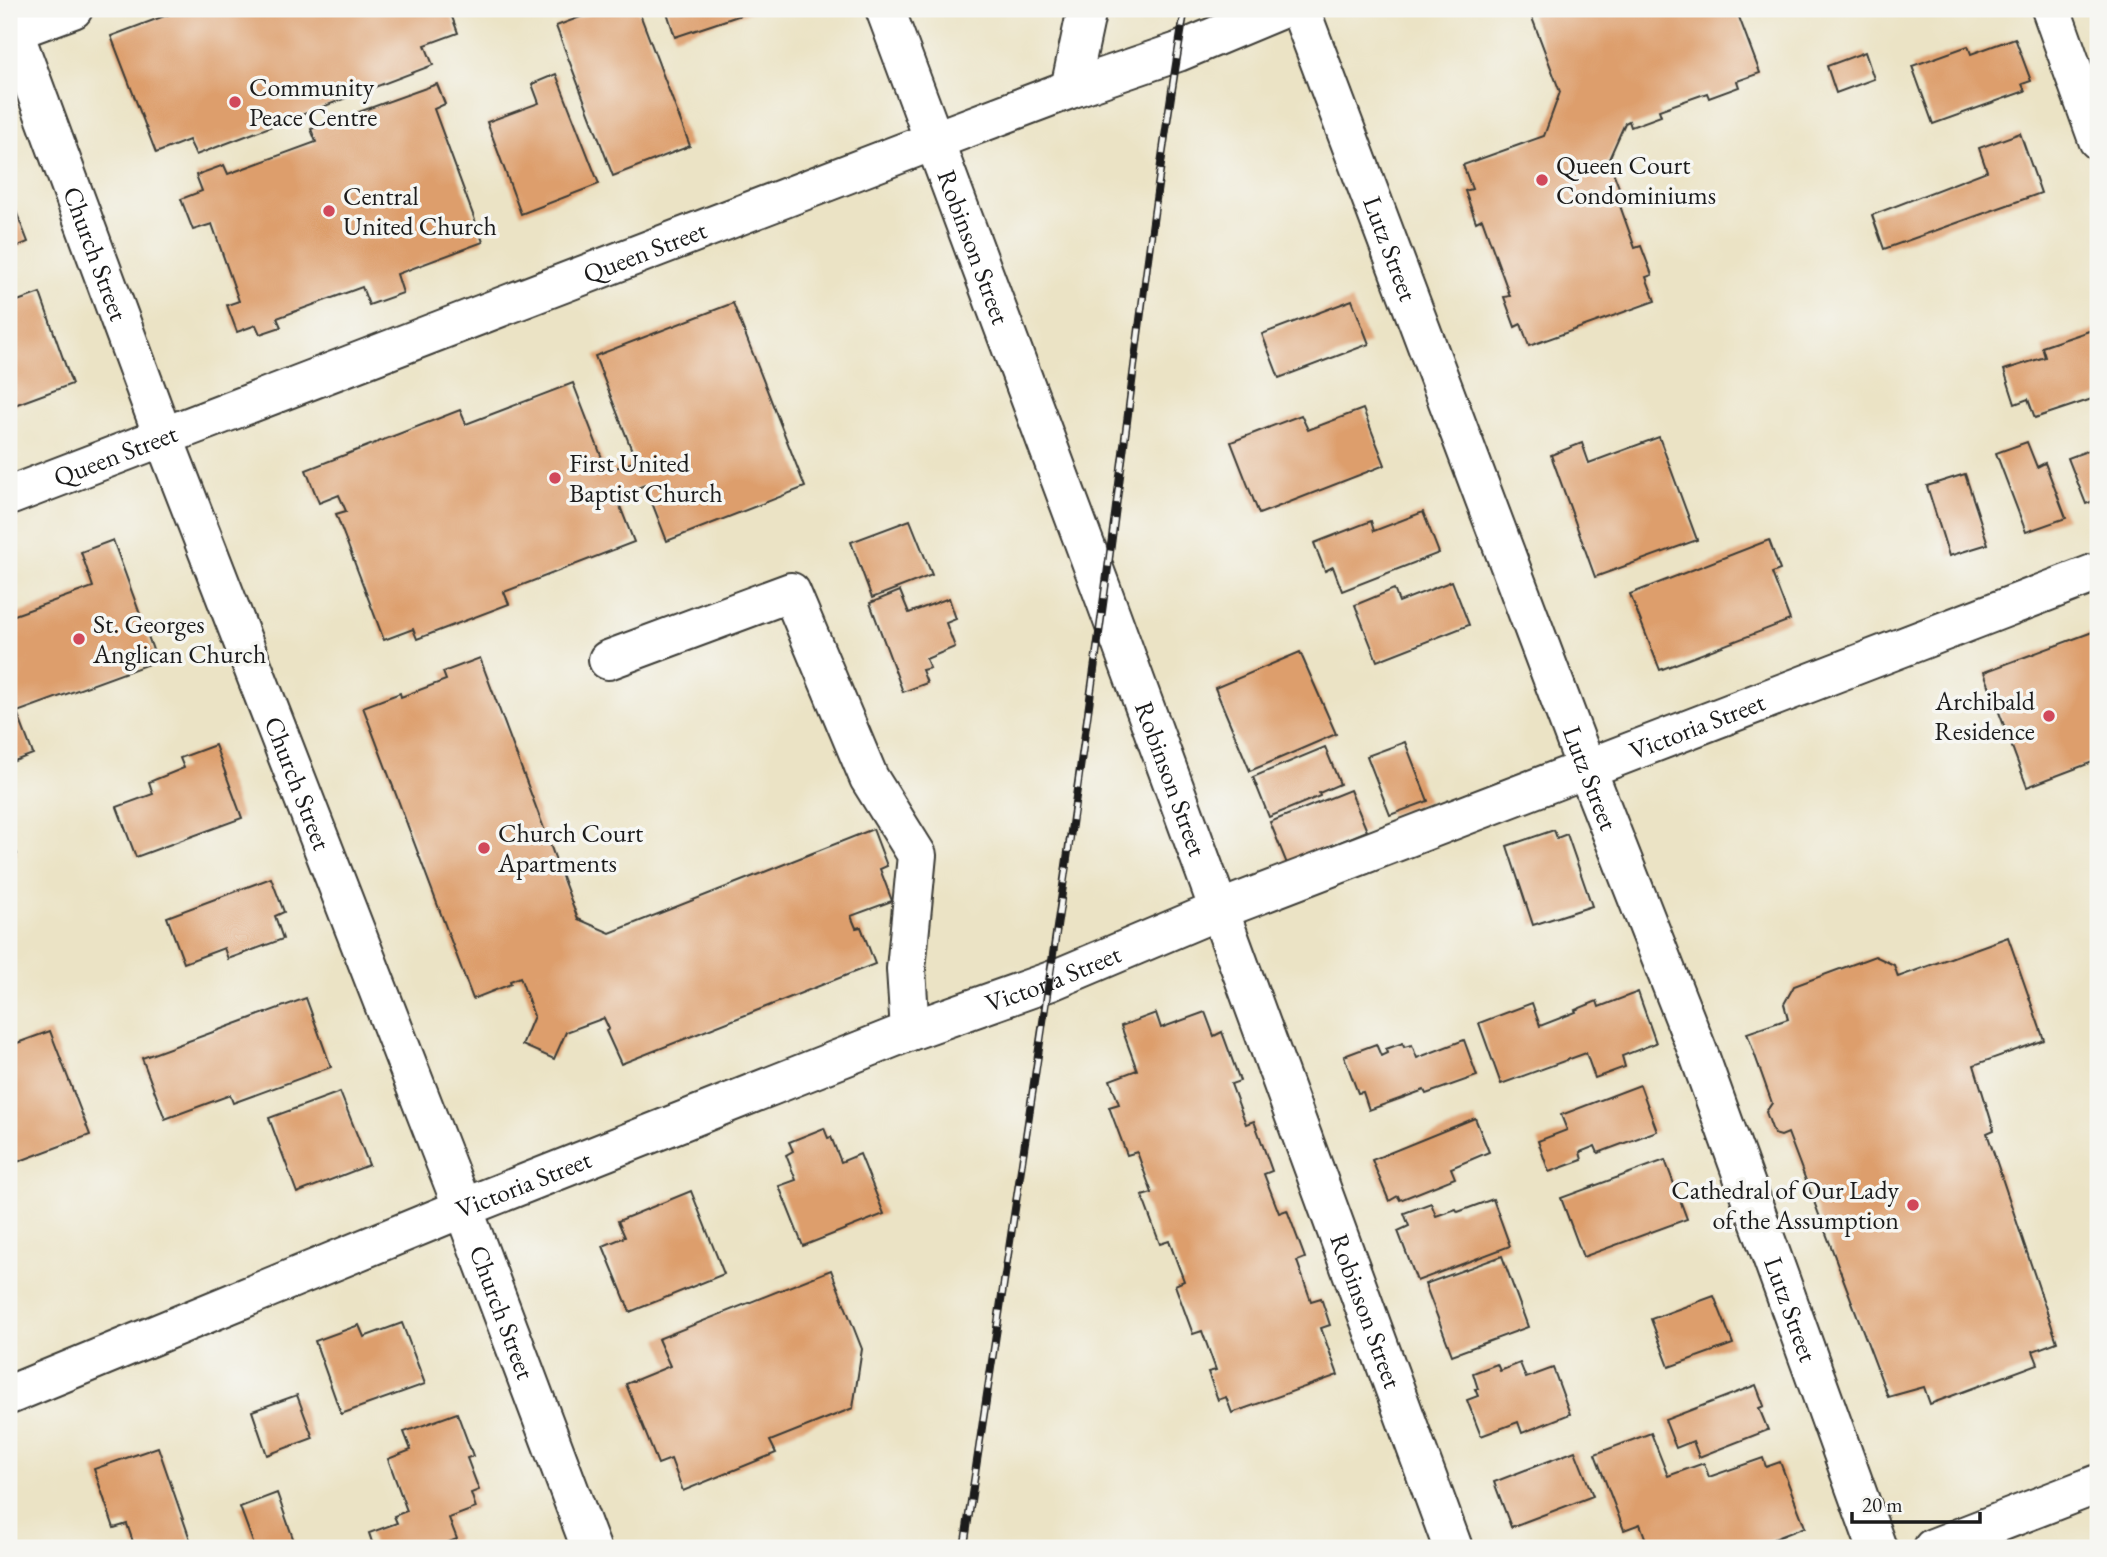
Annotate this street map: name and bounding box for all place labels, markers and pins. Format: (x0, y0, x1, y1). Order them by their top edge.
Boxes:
place label: Community Peace Centre (249, 70, 377, 134)
marker: Community Peace Centre (227, 94, 243, 110)
place label: Queen Court Condominiums (1556, 148, 1716, 212)
marker: Queen Court Condominiums (1534, 172, 1550, 188)
place label: Central United Church (343, 179, 497, 243)
marker: Central United Church (321, 203, 337, 219)
place label: First United Baptist Church (569, 446, 723, 510)
marker: First United Baptist Church (547, 470, 563, 486)
place label: St. Georges Anglican Church (92, 607, 266, 671)
marker: St. Georges Anglican Church (71, 631, 87, 647)
place label: Archibald Residence (1934, 684, 2036, 748)
marker: Archibald Residence (2041, 708, 2057, 724)
place label: Church Court Apartments (497, 816, 643, 880)
marker: Church Court Apartments (476, 840, 492, 856)
place label: Cathedral of Our Lady of the Assumption (1671, 1173, 1900, 1237)
marker: Cathedral of Our Lady of the Assumption (1905, 1197, 1921, 1213)

